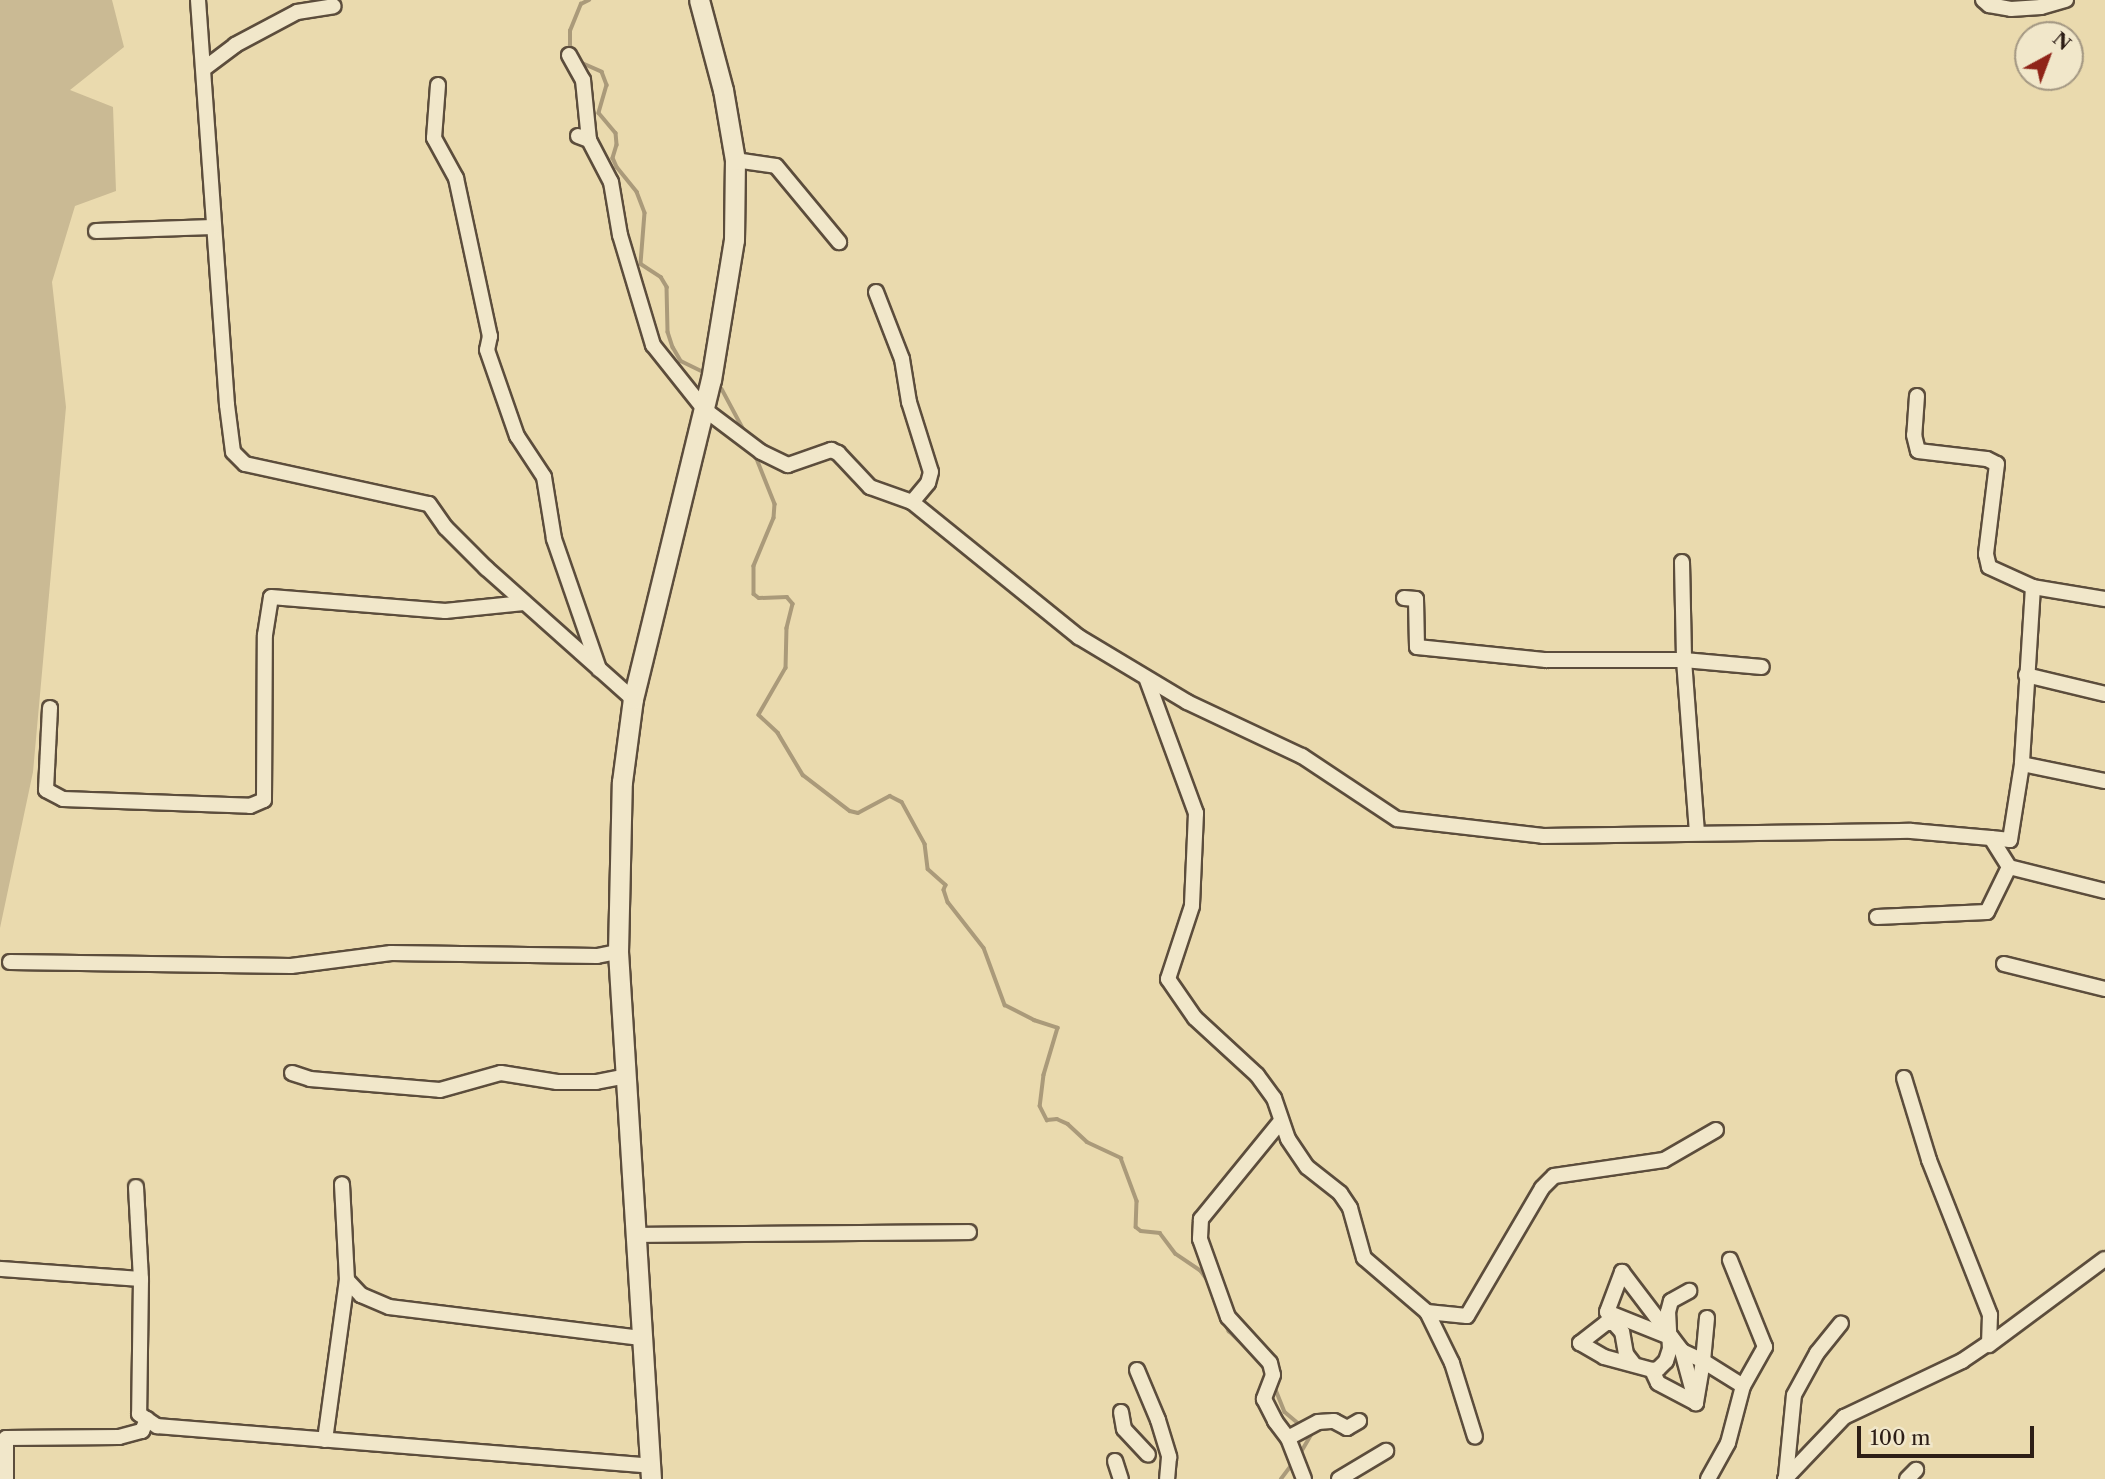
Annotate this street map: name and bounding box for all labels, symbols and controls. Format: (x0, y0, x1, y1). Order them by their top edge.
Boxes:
north arrow (2014, 21, 2084, 91)
text: N (2048, 27, 2076, 55)
scale bar (1860, 1412, 2037, 1456)
text: 100 m (1870, 1425, 1931, 1450)

